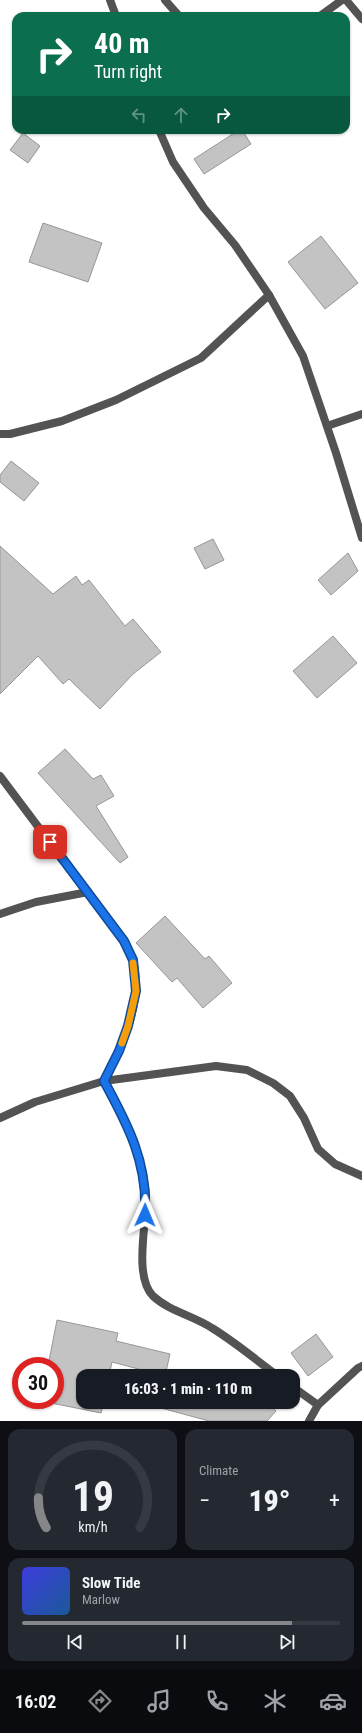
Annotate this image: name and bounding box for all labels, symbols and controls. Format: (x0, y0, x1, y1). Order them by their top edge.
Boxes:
text: 40 m (94, 27, 150, 60)
icon: right (28, 28, 80, 80)
text: Turn right (94, 61, 162, 82)
icon: left (128, 104, 150, 126)
icon: ahead (170, 104, 192, 126)
icon: right (212, 104, 234, 126)
pin (33, 825, 67, 859)
icon: arrive (39, 831, 61, 853)
position arrow (124, 1194, 166, 1236)
speed limit sign: 30 (12, 1357, 64, 1409)
text: 16:03 · 1 min · 110 m (124, 1380, 252, 1398)
text: Climate (199, 1463, 238, 1478)
text: 19 (71, 1471, 114, 1520)
text: 19° (248, 1483, 291, 1518)
text: − (199, 1488, 210, 1513)
text: + (329, 1488, 340, 1513)
text: km/h (78, 1518, 107, 1534)
text: Slow Tide (82, 1574, 140, 1592)
text: Marlow (82, 1592, 120, 1607)
icon: previous (64, 1631, 86, 1653)
icon: pause (170, 1631, 192, 1653)
icon: next (276, 1631, 298, 1653)
icon: directions (86, 1687, 114, 1715)
icon: music (145, 1687, 173, 1715)
icon: phone (203, 1687, 231, 1715)
icon: climate (261, 1687, 289, 1715)
icon: car (319, 1687, 347, 1715)
text: 16:02 (15, 1691, 56, 1712)

